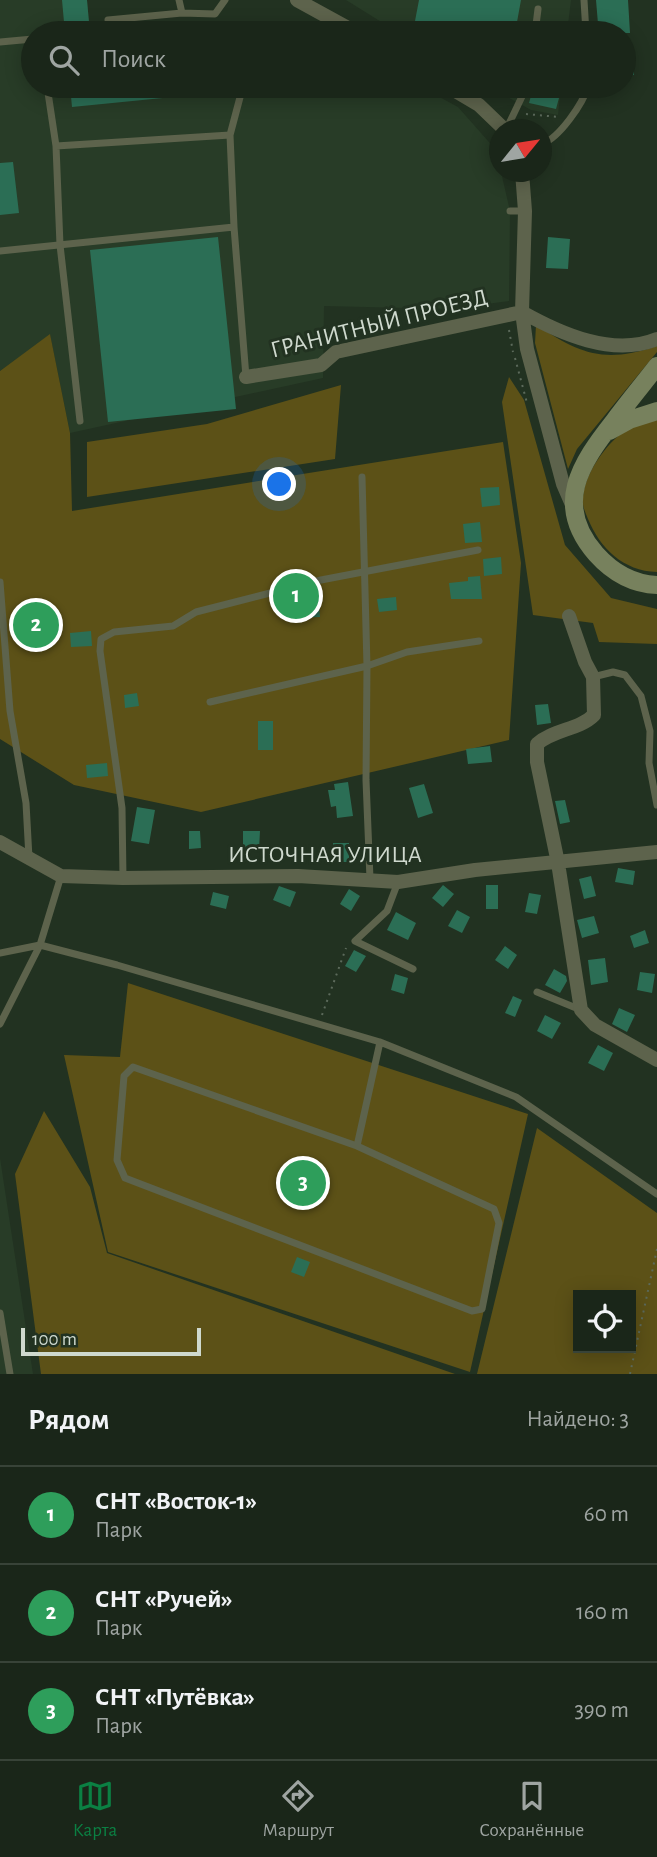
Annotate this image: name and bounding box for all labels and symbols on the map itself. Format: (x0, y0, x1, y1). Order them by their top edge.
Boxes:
north arrow (489, 119, 552, 182)
street label: ГРАНИТНЫЙ ПРОЕЗД (268, 285, 490, 363)
your location (262, 467, 296, 501)
pin: 1 (273, 570, 319, 622)
pin: 2 (13, 599, 59, 651)
street label: ИСТОЧНАЯ УЛИЦА (228, 843, 422, 867)
pin: 3 (280, 1157, 326, 1209)
scale bar (21, 1325, 201, 1357)

